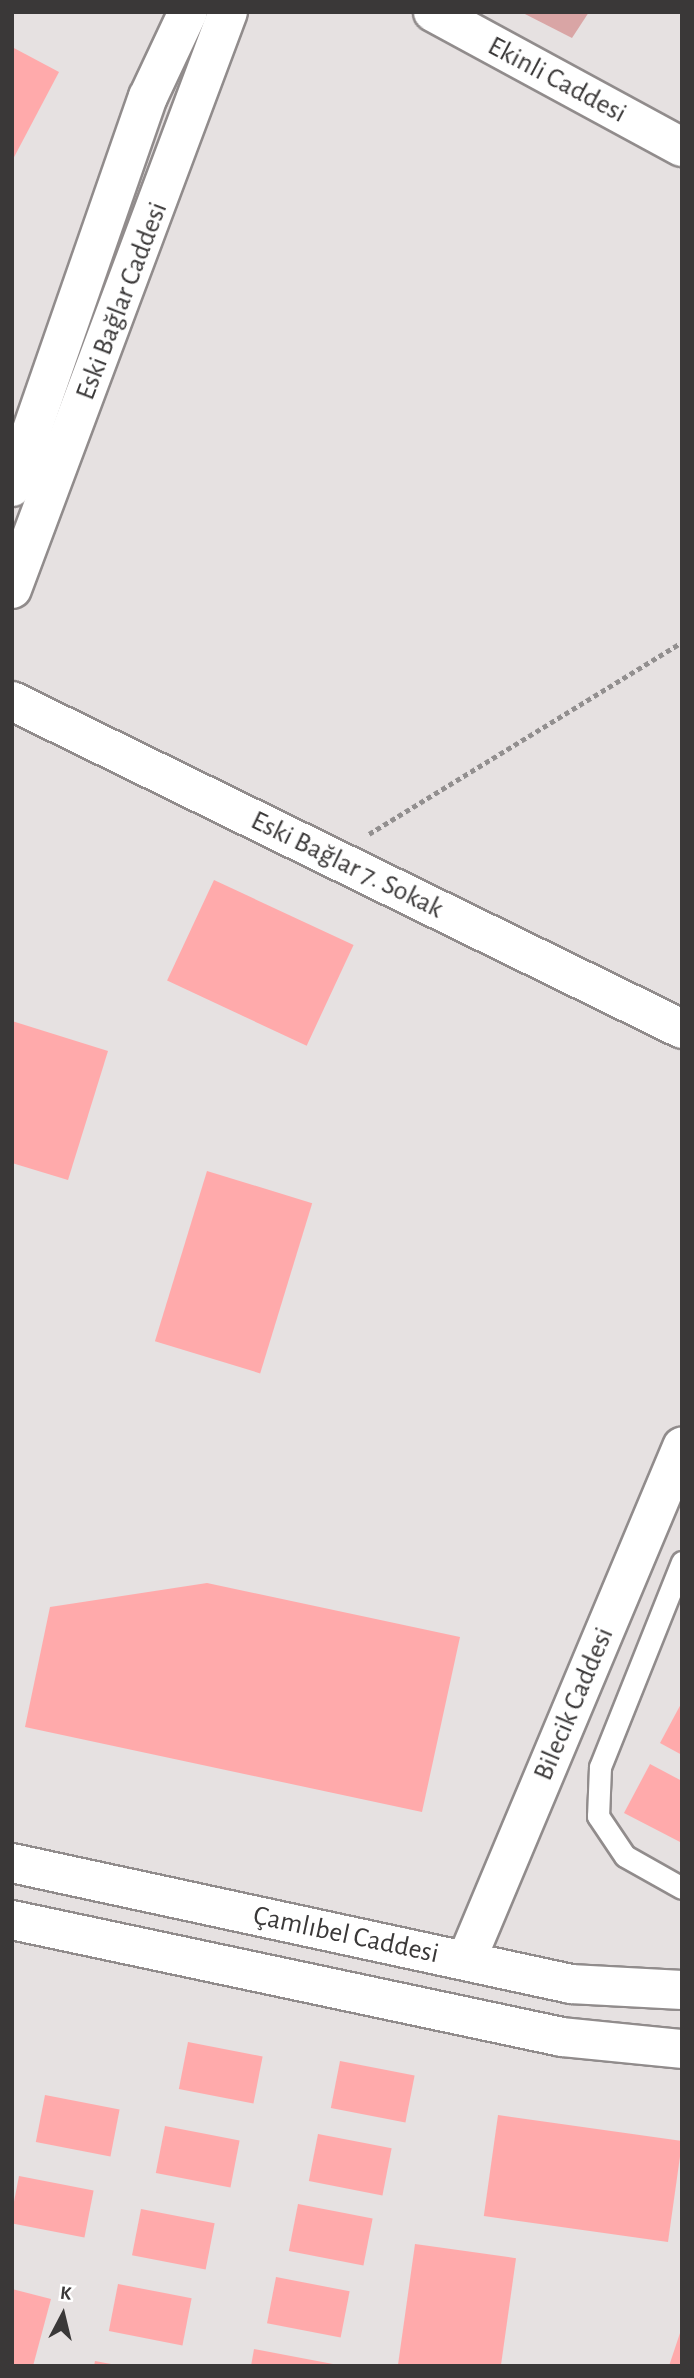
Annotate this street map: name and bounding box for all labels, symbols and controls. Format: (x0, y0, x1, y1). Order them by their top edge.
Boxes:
street label: Ekinli Caddesi (482, 29, 632, 131)
street label: Eski Bağlar Caddesi (69, 197, 175, 405)
street label: Eski Bağlar 7. Sokak (245, 804, 449, 926)
street label: Bilecik Caddesi (527, 1622, 621, 1786)
street label: Çamlıbel Caddesi (250, 1899, 442, 1971)
north arrow (28, 2280, 98, 2350)
text: K (59, 2284, 72, 2304)

